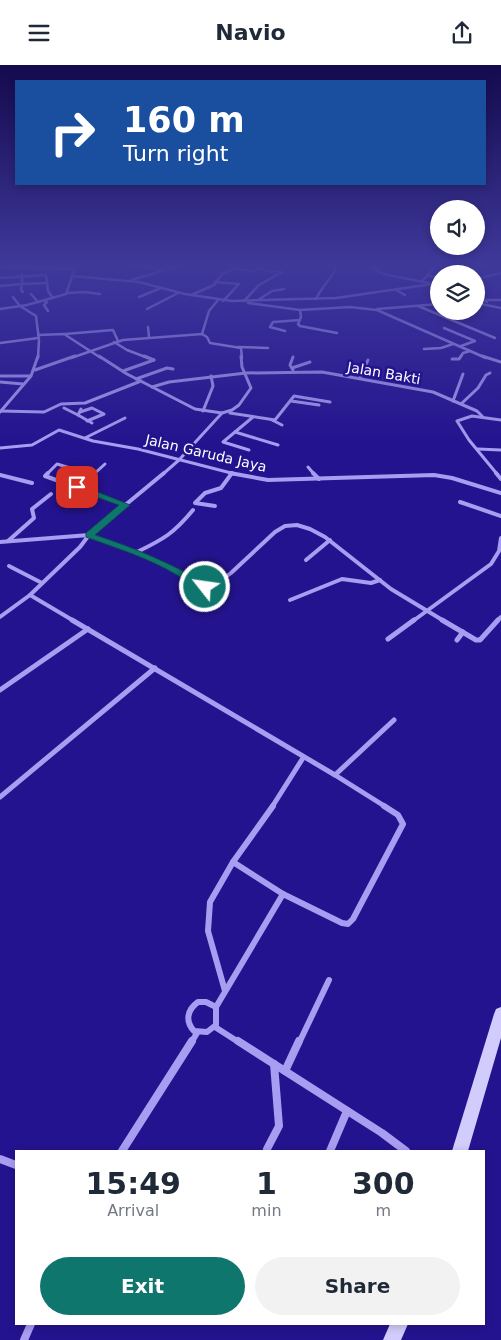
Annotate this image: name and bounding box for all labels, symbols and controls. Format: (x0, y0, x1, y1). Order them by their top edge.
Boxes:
icon: menu (25, 19, 53, 47)
icon: share (448, 19, 476, 47)
text: Navio (215, 20, 286, 45)
icon: right (40, 100, 105, 165)
text: 160 m (123, 100, 245, 140)
text: Turn right (123, 141, 228, 166)
map controls (430, 200, 485, 320)
button: sound (430, 200, 485, 255)
button: layers (430, 265, 485, 320)
street label: Jalan Bakti (345, 359, 422, 387)
street label: Jalan Garuda Jaya (143, 431, 268, 475)
pin (56, 466, 98, 508)
icon: arrive (63, 473, 91, 501)
position arrow (178, 560, 230, 612)
text: 15:49 (85, 1166, 181, 1201)
text: 1 (256, 1166, 277, 1201)
text: 300 (352, 1166, 415, 1201)
text: Arrival (107, 1201, 159, 1220)
text: min (251, 1201, 282, 1220)
text: m (375, 1201, 391, 1220)
button: Exit (40, 1257, 245, 1315)
button: Share (255, 1257, 460, 1315)

